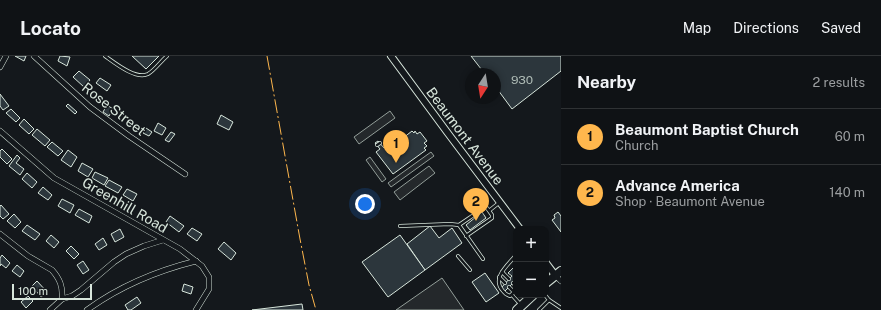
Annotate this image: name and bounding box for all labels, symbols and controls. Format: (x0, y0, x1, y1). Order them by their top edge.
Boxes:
text: Locato (20, 17, 81, 39)
text: Map (683, 20, 711, 36)
text: Directions (733, 20, 799, 36)
text: Saved (821, 20, 861, 36)
north arrow (465, 68, 501, 104)
text: Nearby (577, 72, 636, 92)
house number: 930 (511, 73, 533, 87)
text: 2 results (813, 75, 865, 90)
street label: Rose Street (79, 79, 149, 139)
street label: Beaumont Avenue (423, 84, 507, 188)
text: Beaumont Baptist Church (615, 121, 799, 138)
text: 1 (587, 129, 593, 144)
text: 60 m (835, 129, 865, 144)
pin: 1 (383, 130, 409, 163)
text: Church (615, 138, 659, 153)
street label: Greenhill Road (79, 174, 171, 236)
text: Advance America (615, 177, 740, 194)
text: 2 (586, 185, 594, 200)
text: 140 m (829, 185, 865, 200)
pin: 2 (463, 188, 489, 221)
your location (355, 194, 375, 214)
text: Shop · Beaumont Avenue (615, 194, 765, 209)
map controls (513, 226, 549, 298)
button: + (513, 226, 549, 262)
button: − (513, 262, 549, 298)
scale bar (12, 282, 92, 301)
text: 100 m (18, 285, 48, 297)

